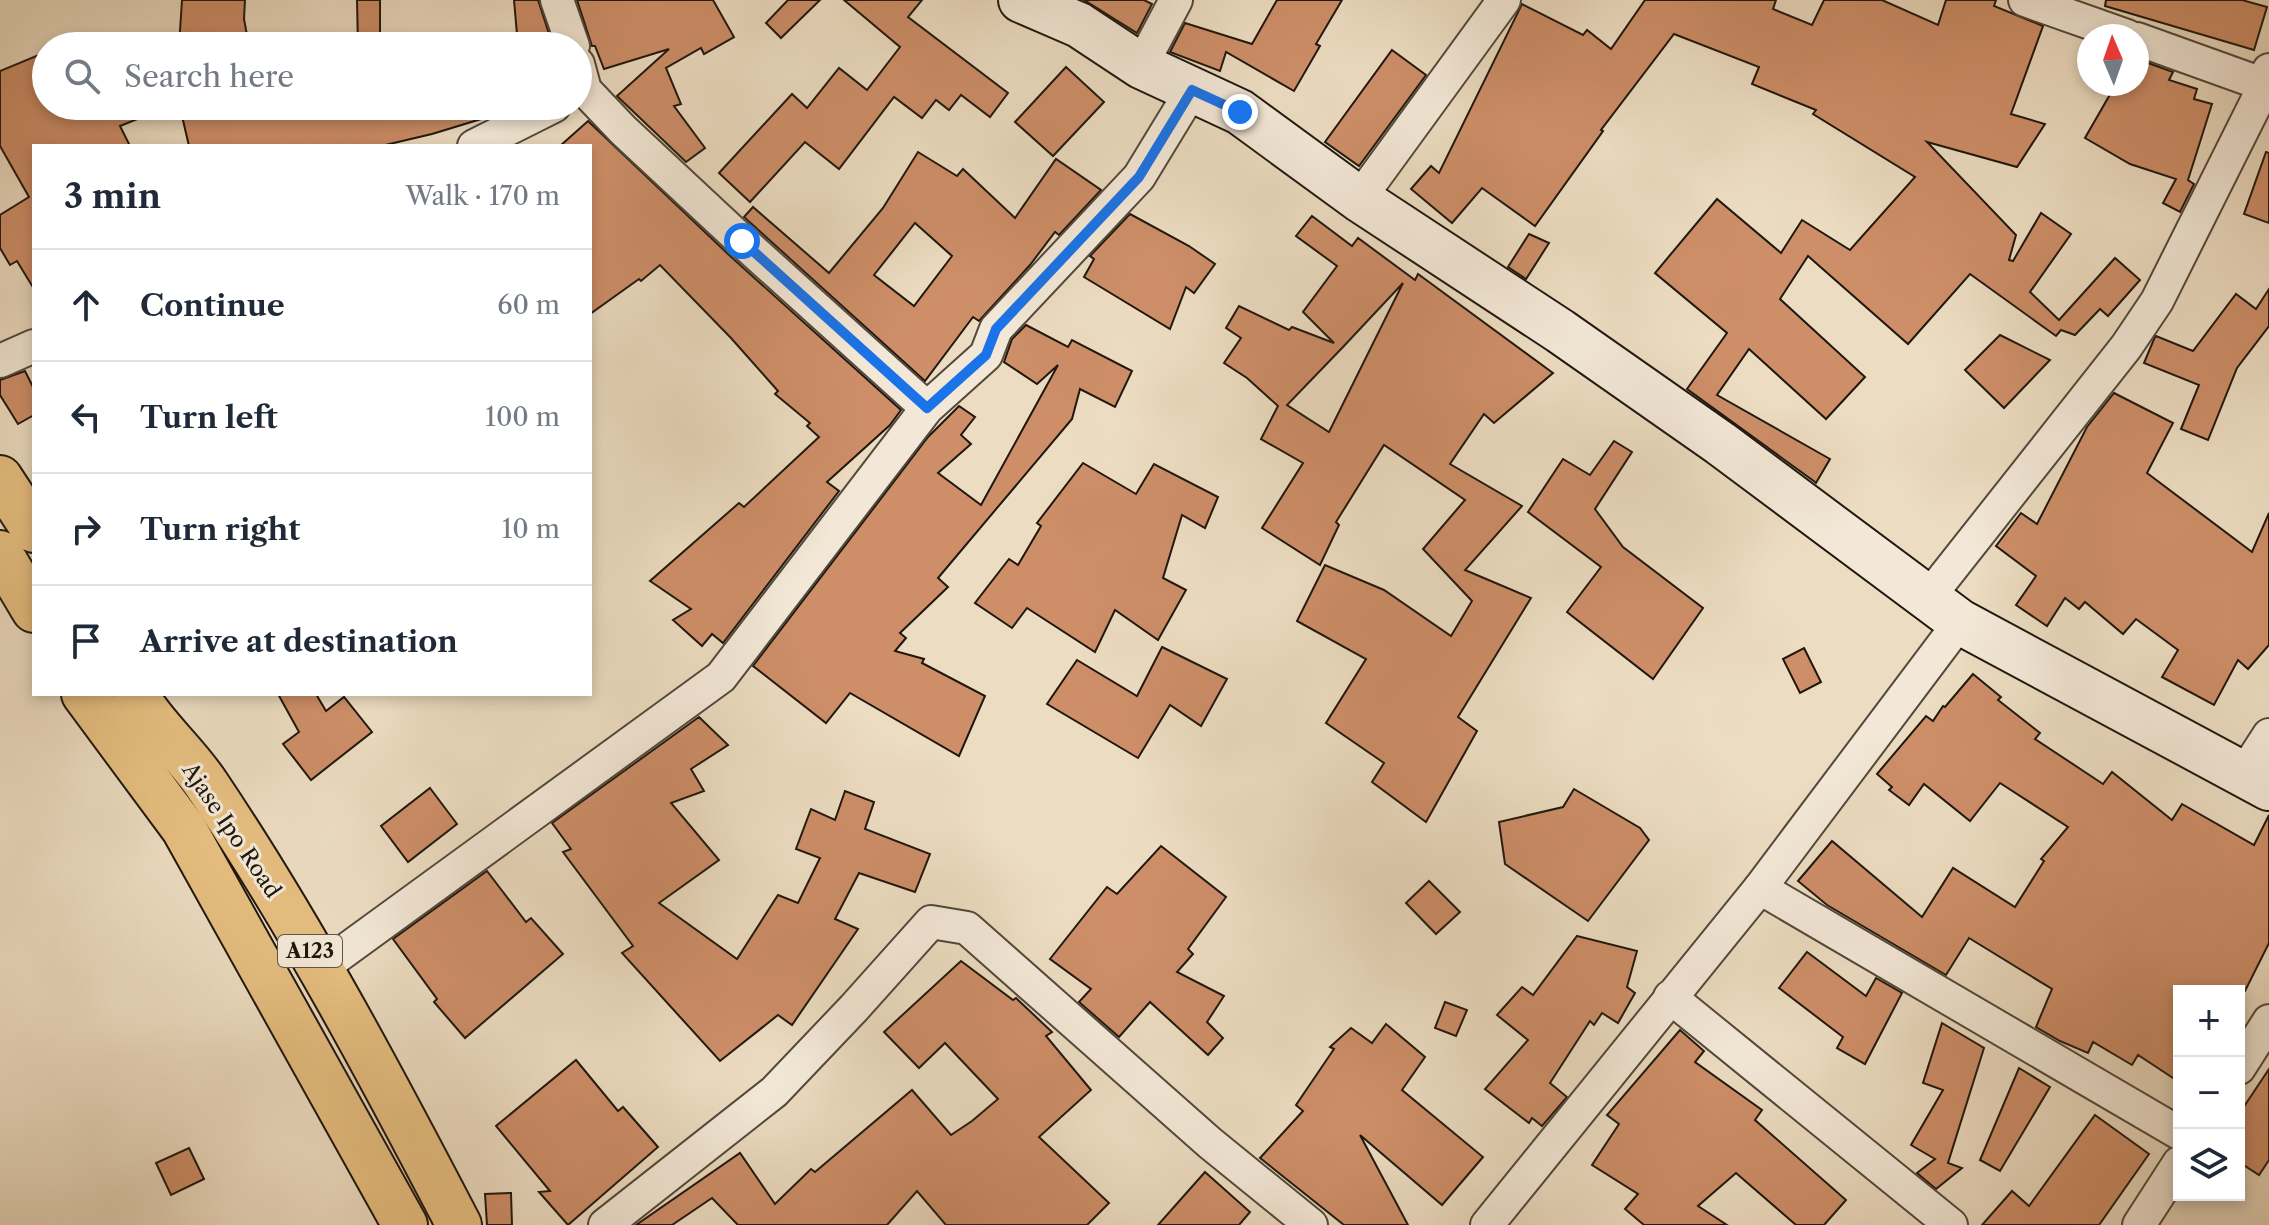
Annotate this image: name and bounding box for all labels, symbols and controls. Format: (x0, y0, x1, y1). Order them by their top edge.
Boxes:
north arrow (2077, 24, 2149, 96)
search box (32, 32, 592, 120)
icon: search (60, 54, 104, 98)
text: Search here (124, 58, 294, 95)
route end (1222, 94, 1258, 130)
text: 3 min (64, 175, 161, 217)
text: Walk · 170 m (405, 180, 560, 212)
route start (724, 223, 760, 259)
icon: ahead (64, 283, 108, 327)
text: Continue (140, 287, 285, 324)
text: 60 m (497, 289, 560, 321)
icon: left (64, 395, 108, 439)
text: Turn left (140, 399, 277, 436)
text: 100 m (485, 401, 560, 433)
icon: right (64, 507, 108, 551)
text: Turn right (140, 511, 300, 548)
text: 10 m (501, 513, 560, 545)
icon: arrive (64, 619, 108, 663)
text: Arrive at destination (140, 623, 458, 660)
street label: Ajase Ipo Road (176, 757, 287, 903)
road number: A123 (278, 935, 342, 967)
map controls (2173, 985, 2245, 1201)
button: + (2173, 985, 2245, 1057)
button: − (2173, 1057, 2245, 1129)
button: layers (2173, 1129, 2245, 1201)

